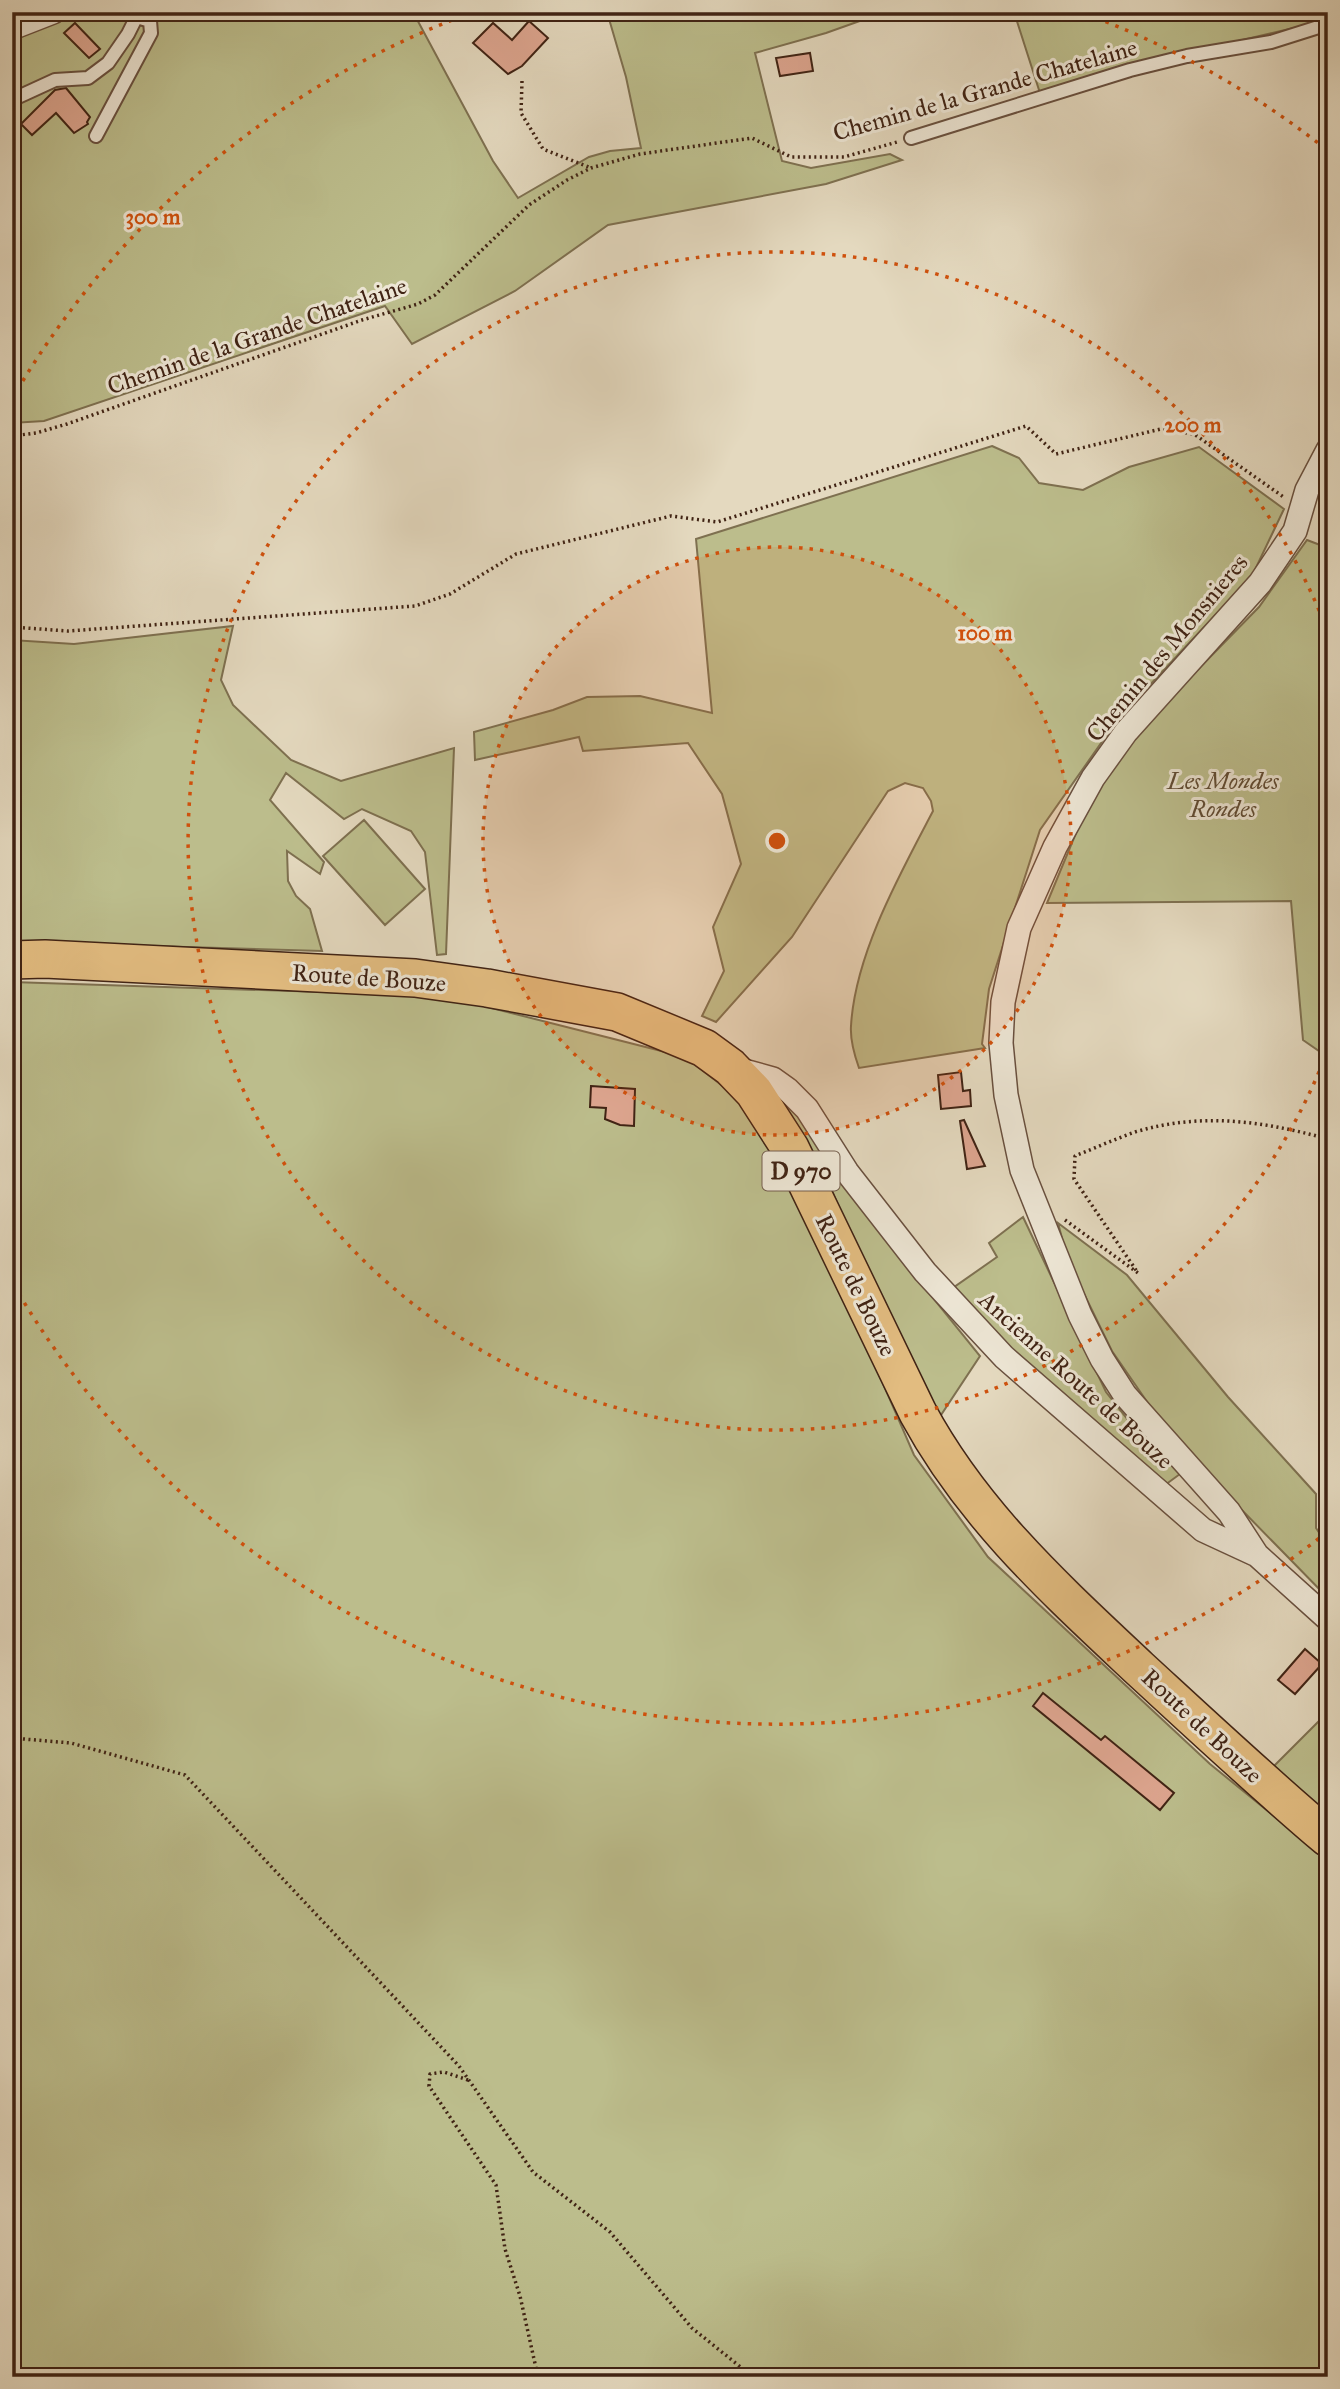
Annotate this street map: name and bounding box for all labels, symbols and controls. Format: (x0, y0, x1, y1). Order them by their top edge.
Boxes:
street label: Chemin de la Grande Chatelaine (829, 32, 1141, 148)
text: 300 m (125, 204, 181, 230)
street label: Chemin de la Grande Chatelaine (103, 271, 411, 401)
text: 200 m (1165, 412, 1222, 438)
street label: Chemin des Monsnieres (1080, 548, 1254, 748)
text: 100 m (958, 620, 1013, 646)
park label: Les Mondes Rondes (1166, 766, 1280, 824)
centre of rings (765, 829, 789, 853)
street label: Route de Bouze (291, 958, 447, 998)
road number: D 970 (762, 1152, 840, 1190)
street label: Route de Bouze (809, 1209, 903, 1361)
street label: Ancienne Route de Bouze (972, 1284, 1180, 1475)
street label: Route de Bouze (1135, 1662, 1269, 1790)

